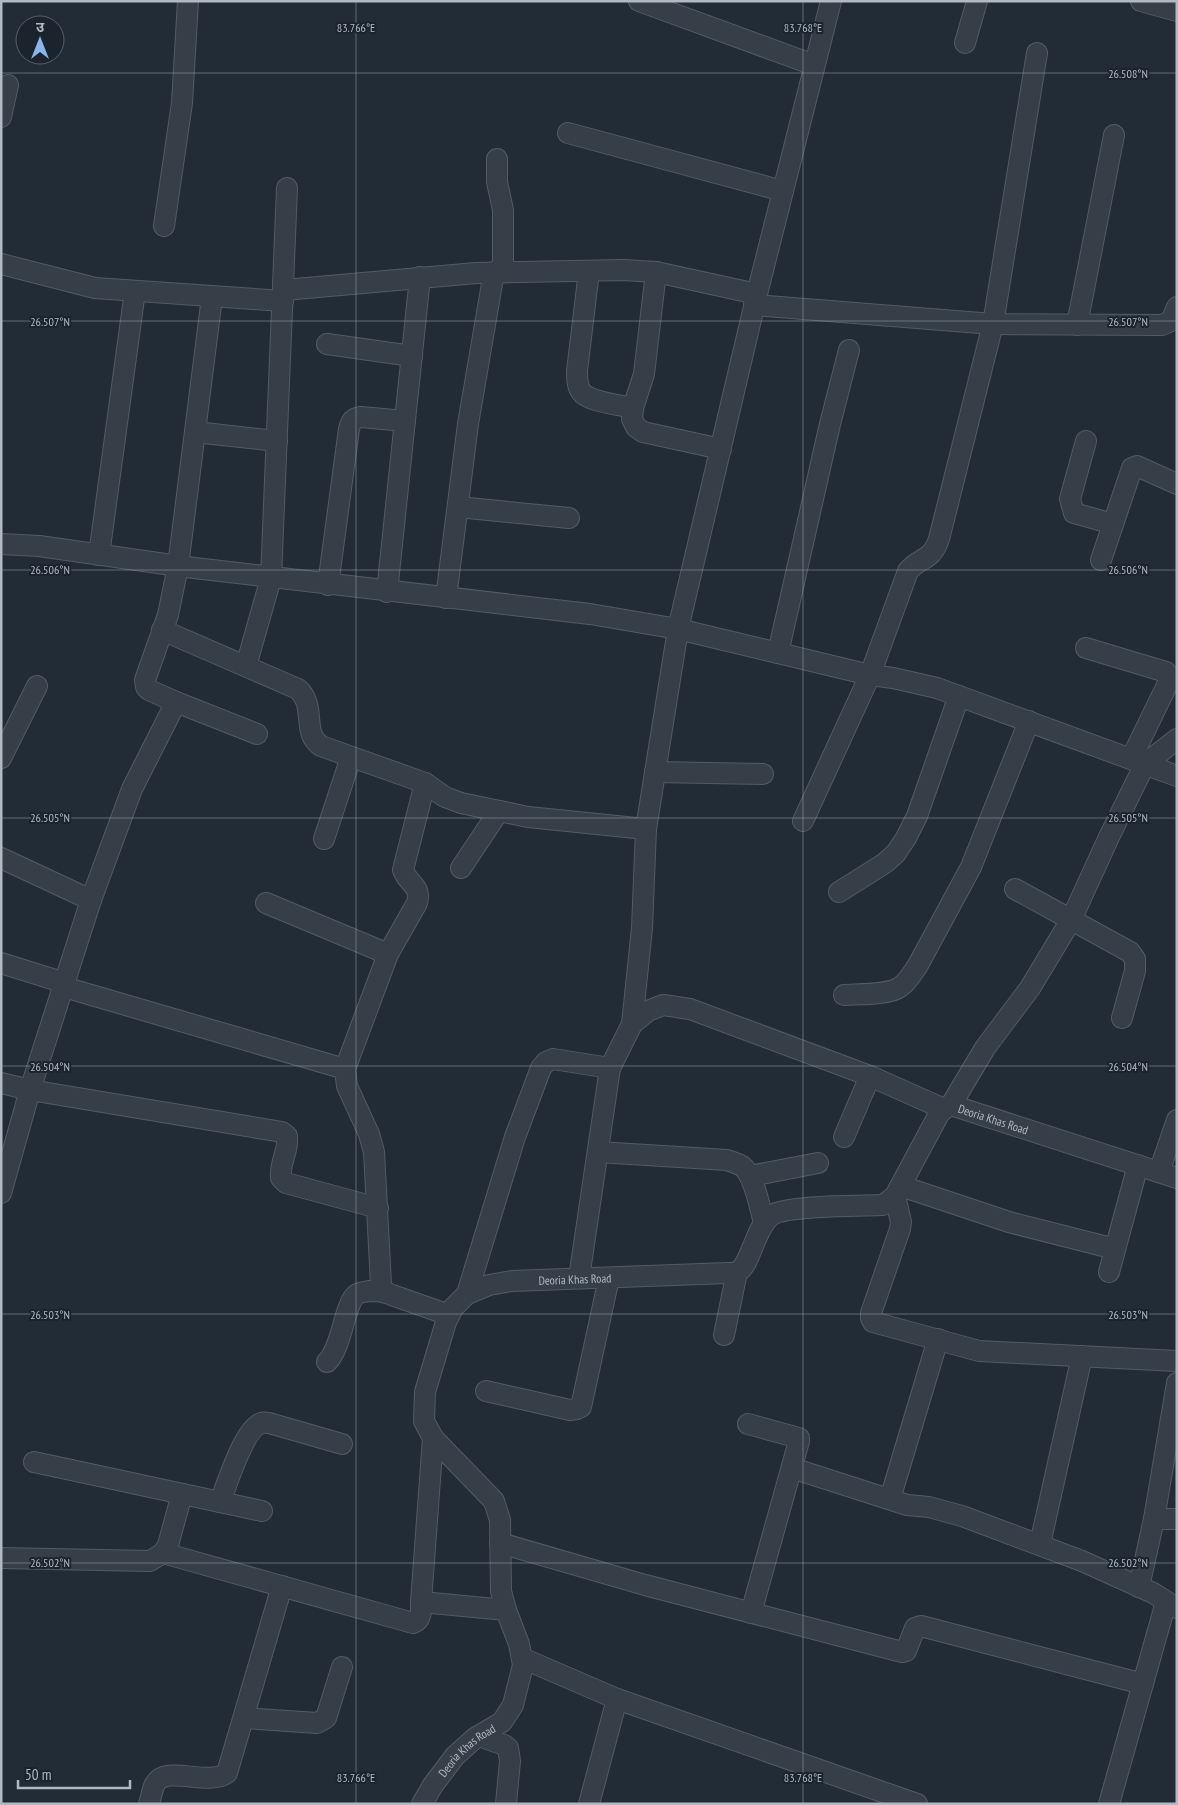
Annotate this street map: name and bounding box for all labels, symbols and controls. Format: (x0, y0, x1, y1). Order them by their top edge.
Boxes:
north arrow (15, 15, 65, 65)
text: उ (36, 18, 45, 36)
text: 83.766°E (337, 20, 375, 35)
text: 83.768°E (784, 20, 822, 35)
text: 26.508°N (1108, 66, 1148, 81)
text: 26.507°N (30, 314, 70, 329)
text: 26.507°N (1108, 314, 1148, 329)
text: 26.506°N (30, 562, 70, 577)
text: 26.506°N (1108, 562, 1148, 577)
text: 26.505°N (30, 810, 70, 825)
text: 26.505°N (1108, 810, 1148, 825)
text: 26.504°N (30, 1059, 70, 1074)
text: 26.504°N (1108, 1059, 1148, 1074)
street label: Deoria Khas Road (956, 1100, 1030, 1137)
street label: Deoria Khas Road (538, 1270, 612, 1288)
text: 26.503°N (30, 1307, 70, 1322)
text: 26.503°N (1108, 1307, 1148, 1322)
text: 26.502°N (30, 1555, 70, 1570)
text: 26.502°N (1108, 1555, 1148, 1570)
street label: Deoria Khas Road (435, 1720, 498, 1779)
scale bar (18, 1758, 130, 1790)
text: 50 m (25, 1765, 51, 1784)
text: 83.766°E (337, 1770, 375, 1785)
text: 83.768°E (784, 1770, 822, 1785)

